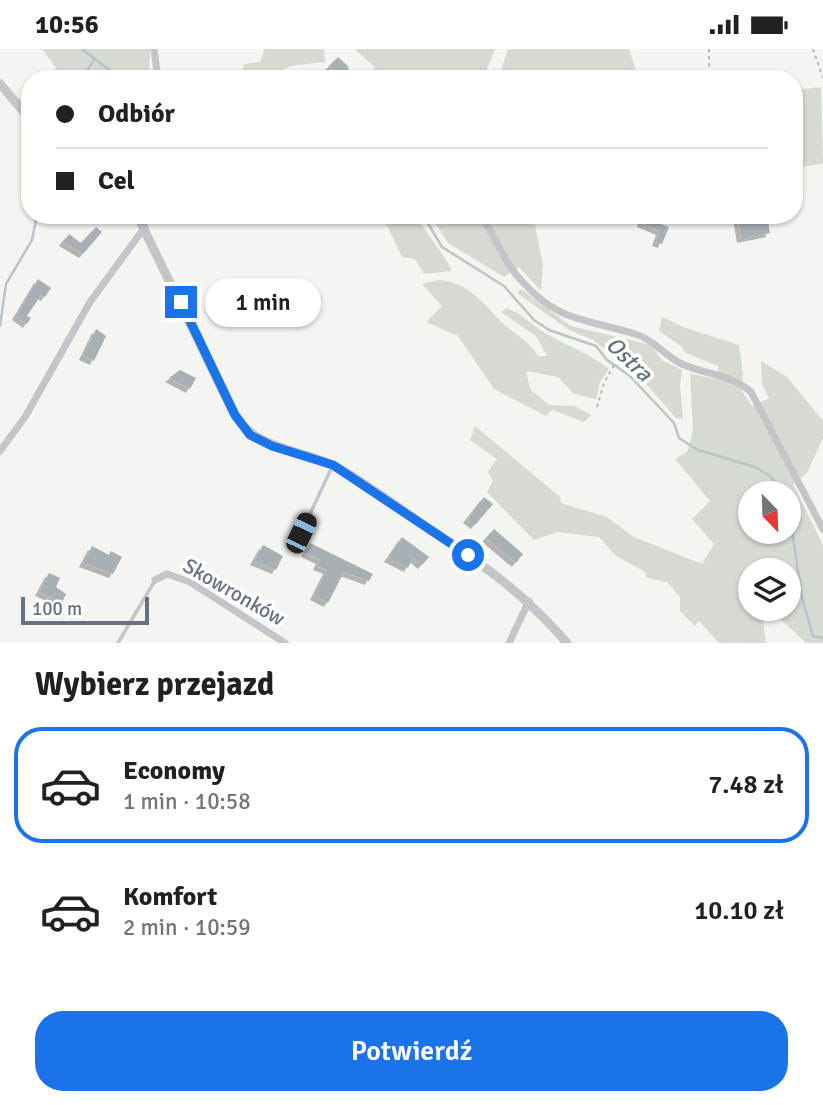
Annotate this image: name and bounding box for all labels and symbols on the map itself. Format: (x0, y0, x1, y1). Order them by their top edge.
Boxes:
callout: 1 min (206, 278, 321, 327)
route end (165, 286, 197, 318)
water label: Ostra (600, 330, 659, 389)
north arrow (738, 481, 802, 544)
car (283, 510, 320, 556)
route start (452, 539, 484, 571)
street label: Skowronków (178, 552, 290, 632)
scale bar (21, 594, 149, 626)

